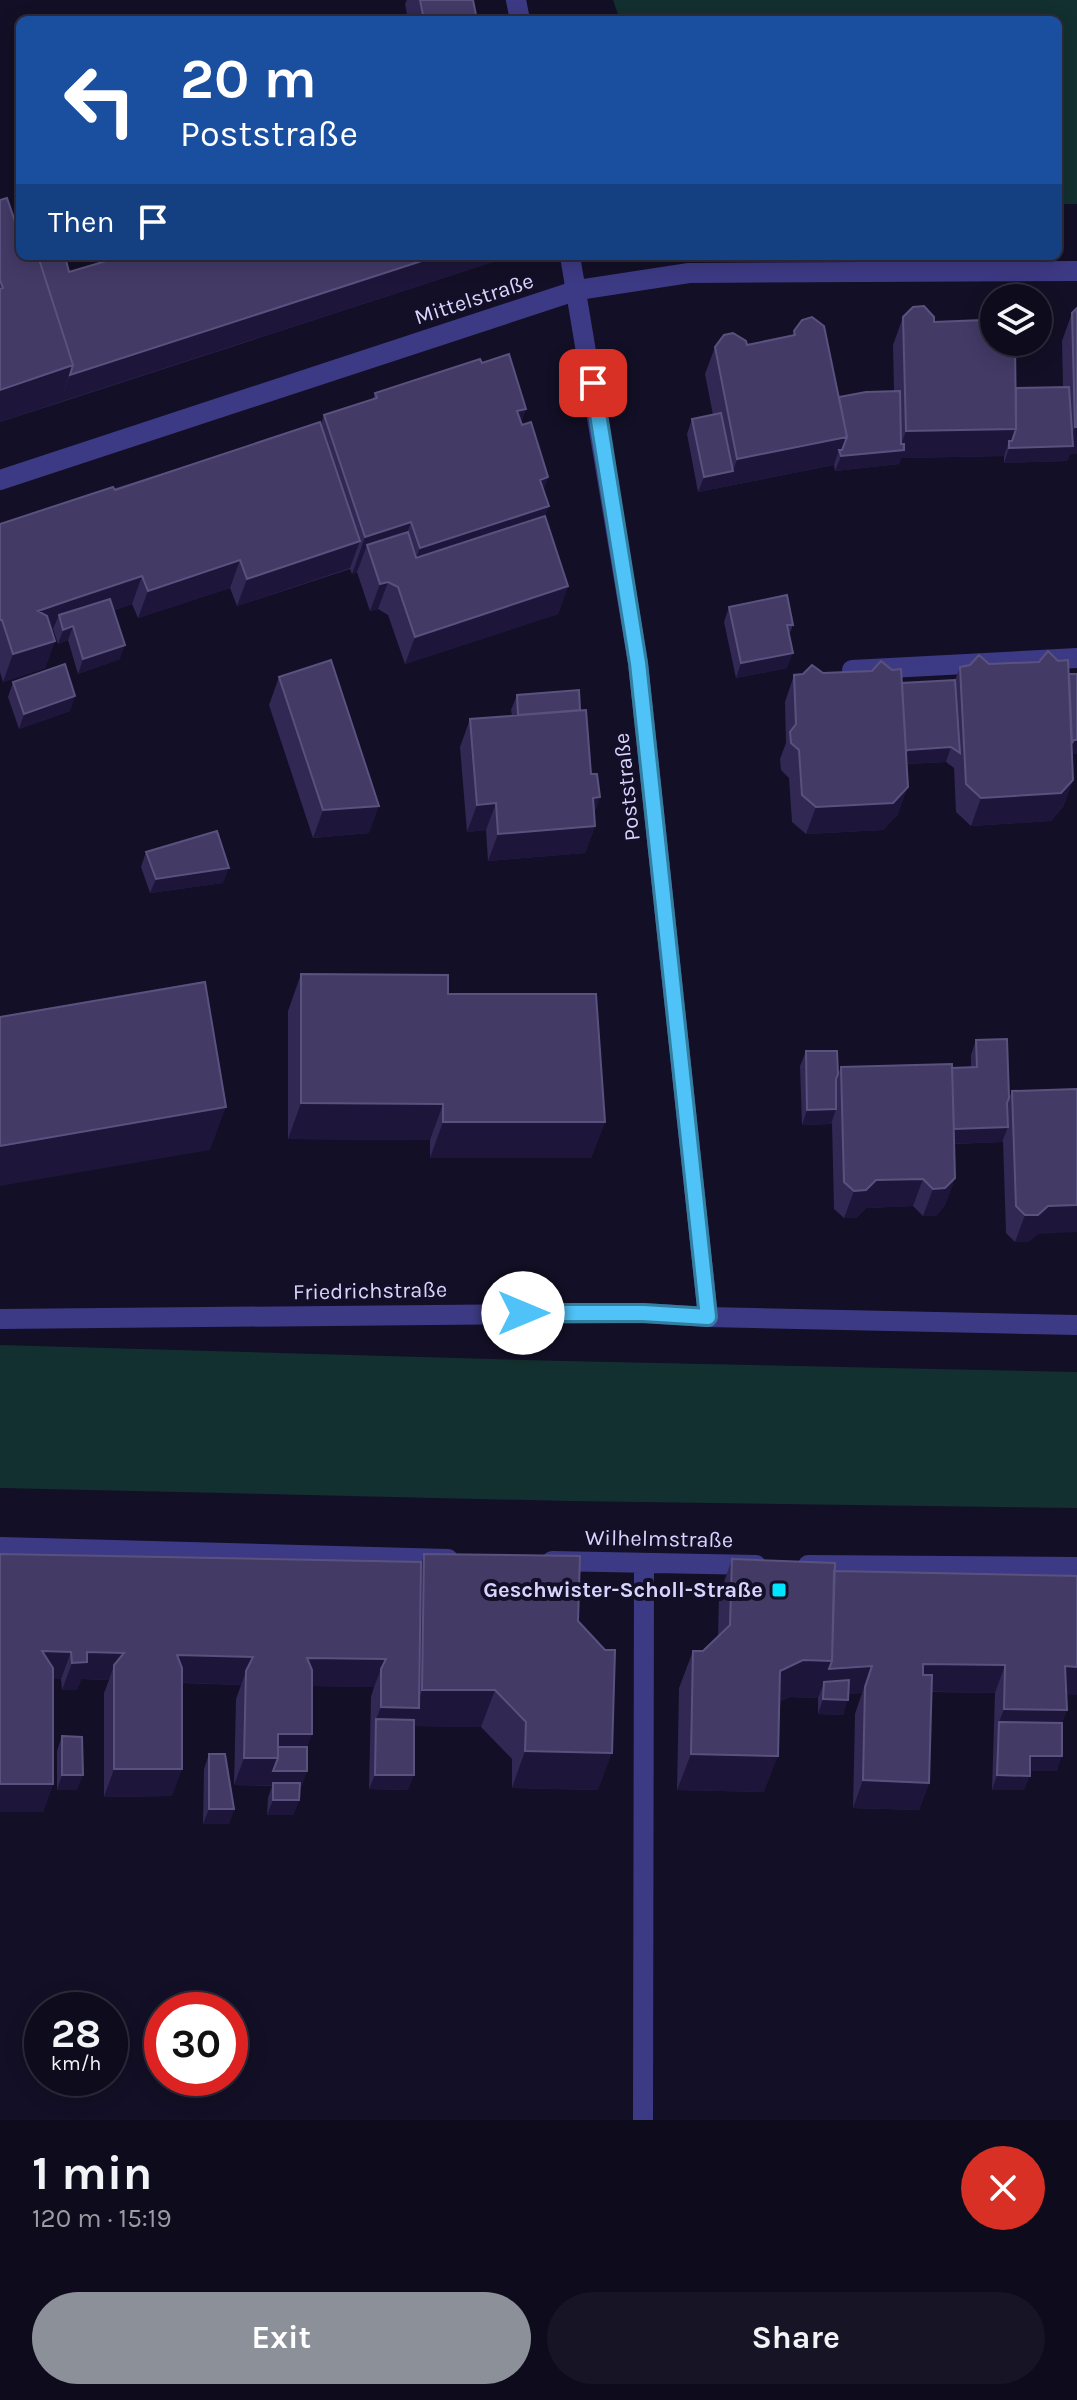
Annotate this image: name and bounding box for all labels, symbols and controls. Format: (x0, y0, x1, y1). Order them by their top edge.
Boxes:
text: 20 m (180, 46, 317, 111)
icon: left (48, 48, 152, 152)
text: Poststraße (180, 113, 358, 155)
icon: arrive (131, 200, 175, 244)
text: Then (48, 204, 115, 240)
street label: Mittelstraße (411, 267, 537, 331)
map controls (980, 284, 1052, 356)
button: layers (980, 284, 1052, 356)
pin (559, 349, 627, 417)
icon: arrive (571, 361, 615, 405)
street label: Poststraße (608, 732, 646, 842)
position arrow (481, 1271, 565, 1355)
street label: Friedrichstraße (293, 1277, 447, 1305)
street label: Wilhelmstraße (585, 1525, 733, 1553)
place label: Geschwister-Scholl-Straße (483, 1577, 763, 1603)
marker: Geschwister-Scholl-Straße (770, 1581, 788, 1599)
speed limit sign: 30 (144, 1992, 248, 2096)
text: 28 (51, 2010, 101, 2057)
text: km/h (51, 2052, 101, 2075)
text: 1 min (32, 2145, 152, 2201)
button: close (961, 2146, 1045, 2230)
text: 120 m · 15:19 (32, 2203, 172, 2234)
button: Exit (32, 2292, 531, 2384)
button: Share (547, 2292, 1045, 2384)

